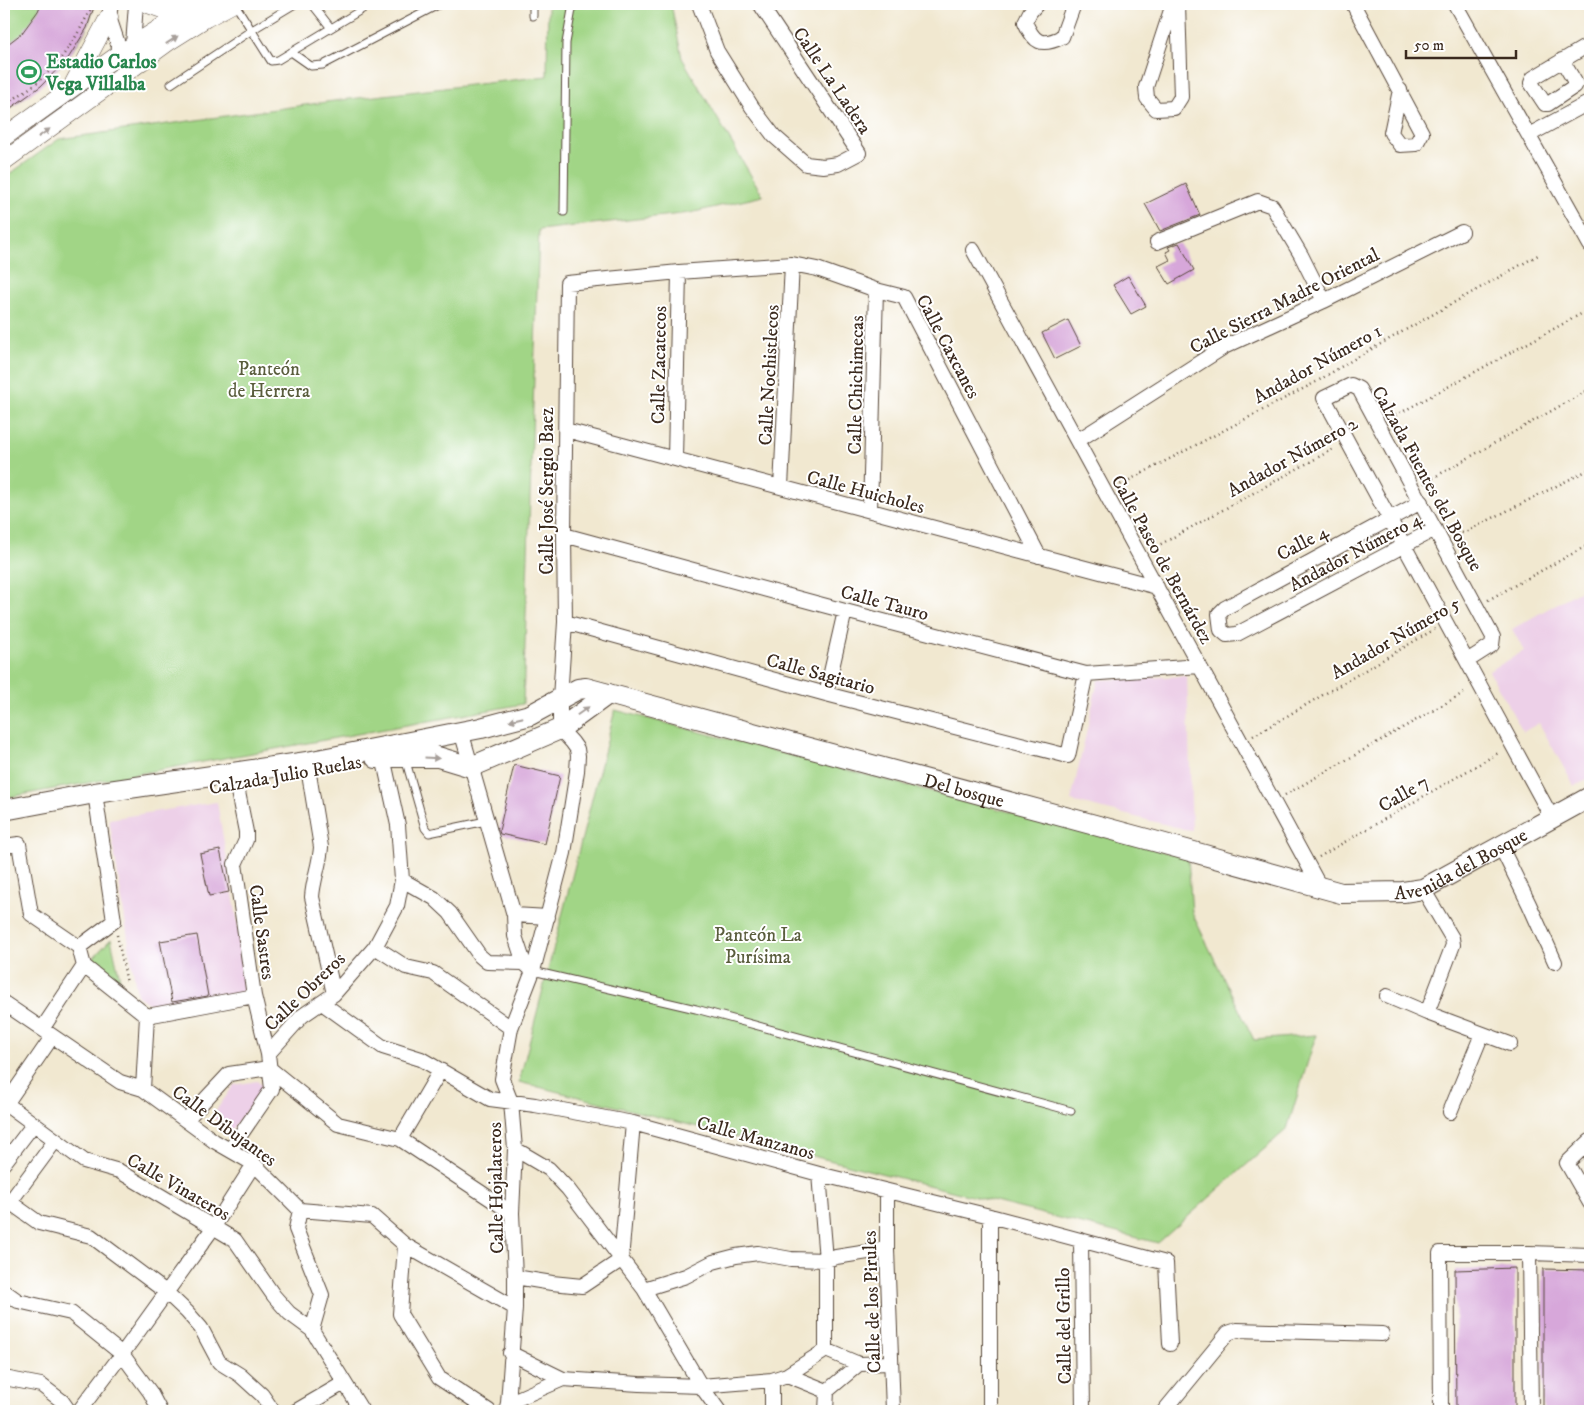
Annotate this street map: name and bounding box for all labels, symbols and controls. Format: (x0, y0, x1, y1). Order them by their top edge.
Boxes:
street label: Calle La Ladera (788, 23, 876, 139)
scale bar (1406, 28, 1516, 60)
one-way arrow (165, 35, 178, 45)
text: 50 m (1414, 36, 1444, 55)
place label: Estadio Carlos Vega Villalba (45, 51, 157, 96)
sports icon: Estadio Carlos Vega Villalba (16, 59, 42, 85)
one-way arrow (37, 128, 50, 138)
street label: Calle Sierra Madre Oriental (1186, 243, 1384, 359)
street label: Calle Caxcanes (911, 291, 985, 403)
street label: Calle Nochistlecos (754, 304, 785, 446)
street label: Calle Zacatecos (647, 306, 672, 424)
street label: Calle Chichimecas (844, 315, 869, 455)
street label: Andador Número 1 (1250, 320, 1386, 409)
park label: Panteón de Herrera (228, 358, 310, 403)
street label: Calzada Fuentes del Bosque (1365, 382, 1487, 576)
street label: Calle José Sergio Baez (536, 407, 559, 575)
street label: Andador Número 2 (1224, 412, 1363, 503)
street label: Calle Huicholes (804, 466, 927, 519)
street label: Calle Paseo de Bernárdez (1106, 471, 1218, 648)
street label: Andador Número 4 (1285, 507, 1427, 597)
street label: Calle 4 (1273, 520, 1333, 566)
street label: Calle Tauro (838, 581, 931, 626)
street label: Andador Número 5 (1327, 592, 1465, 685)
street label: Calle Sagitario (764, 649, 877, 700)
one-way arrow (577, 706, 590, 716)
one-way arrow (509, 715, 524, 723)
street label: Calzada Julio Ruelas (207, 751, 363, 800)
one-way arrow (425, 754, 441, 762)
street label: Del bosque (921, 769, 1007, 813)
street label: Calle 7 (1375, 771, 1433, 818)
street label: Avenida del Bosque (1394, 824, 1532, 905)
street label: Calle Sastres (243, 883, 280, 981)
park label: Panteón La Purísima (714, 924, 802, 969)
street label: Calle Obreros (260, 948, 350, 1036)
street label: Calle Dibujantes (167, 1080, 281, 1172)
street label: Calle Manzanos (694, 1112, 817, 1165)
street label: Calle Hojalateros (484, 1122, 509, 1254)
street label: Calle Vinateros (123, 1148, 234, 1226)
street label: Calle de los Pirules (859, 1230, 886, 1374)
street label: Calle del Grillo (1052, 1267, 1077, 1385)

